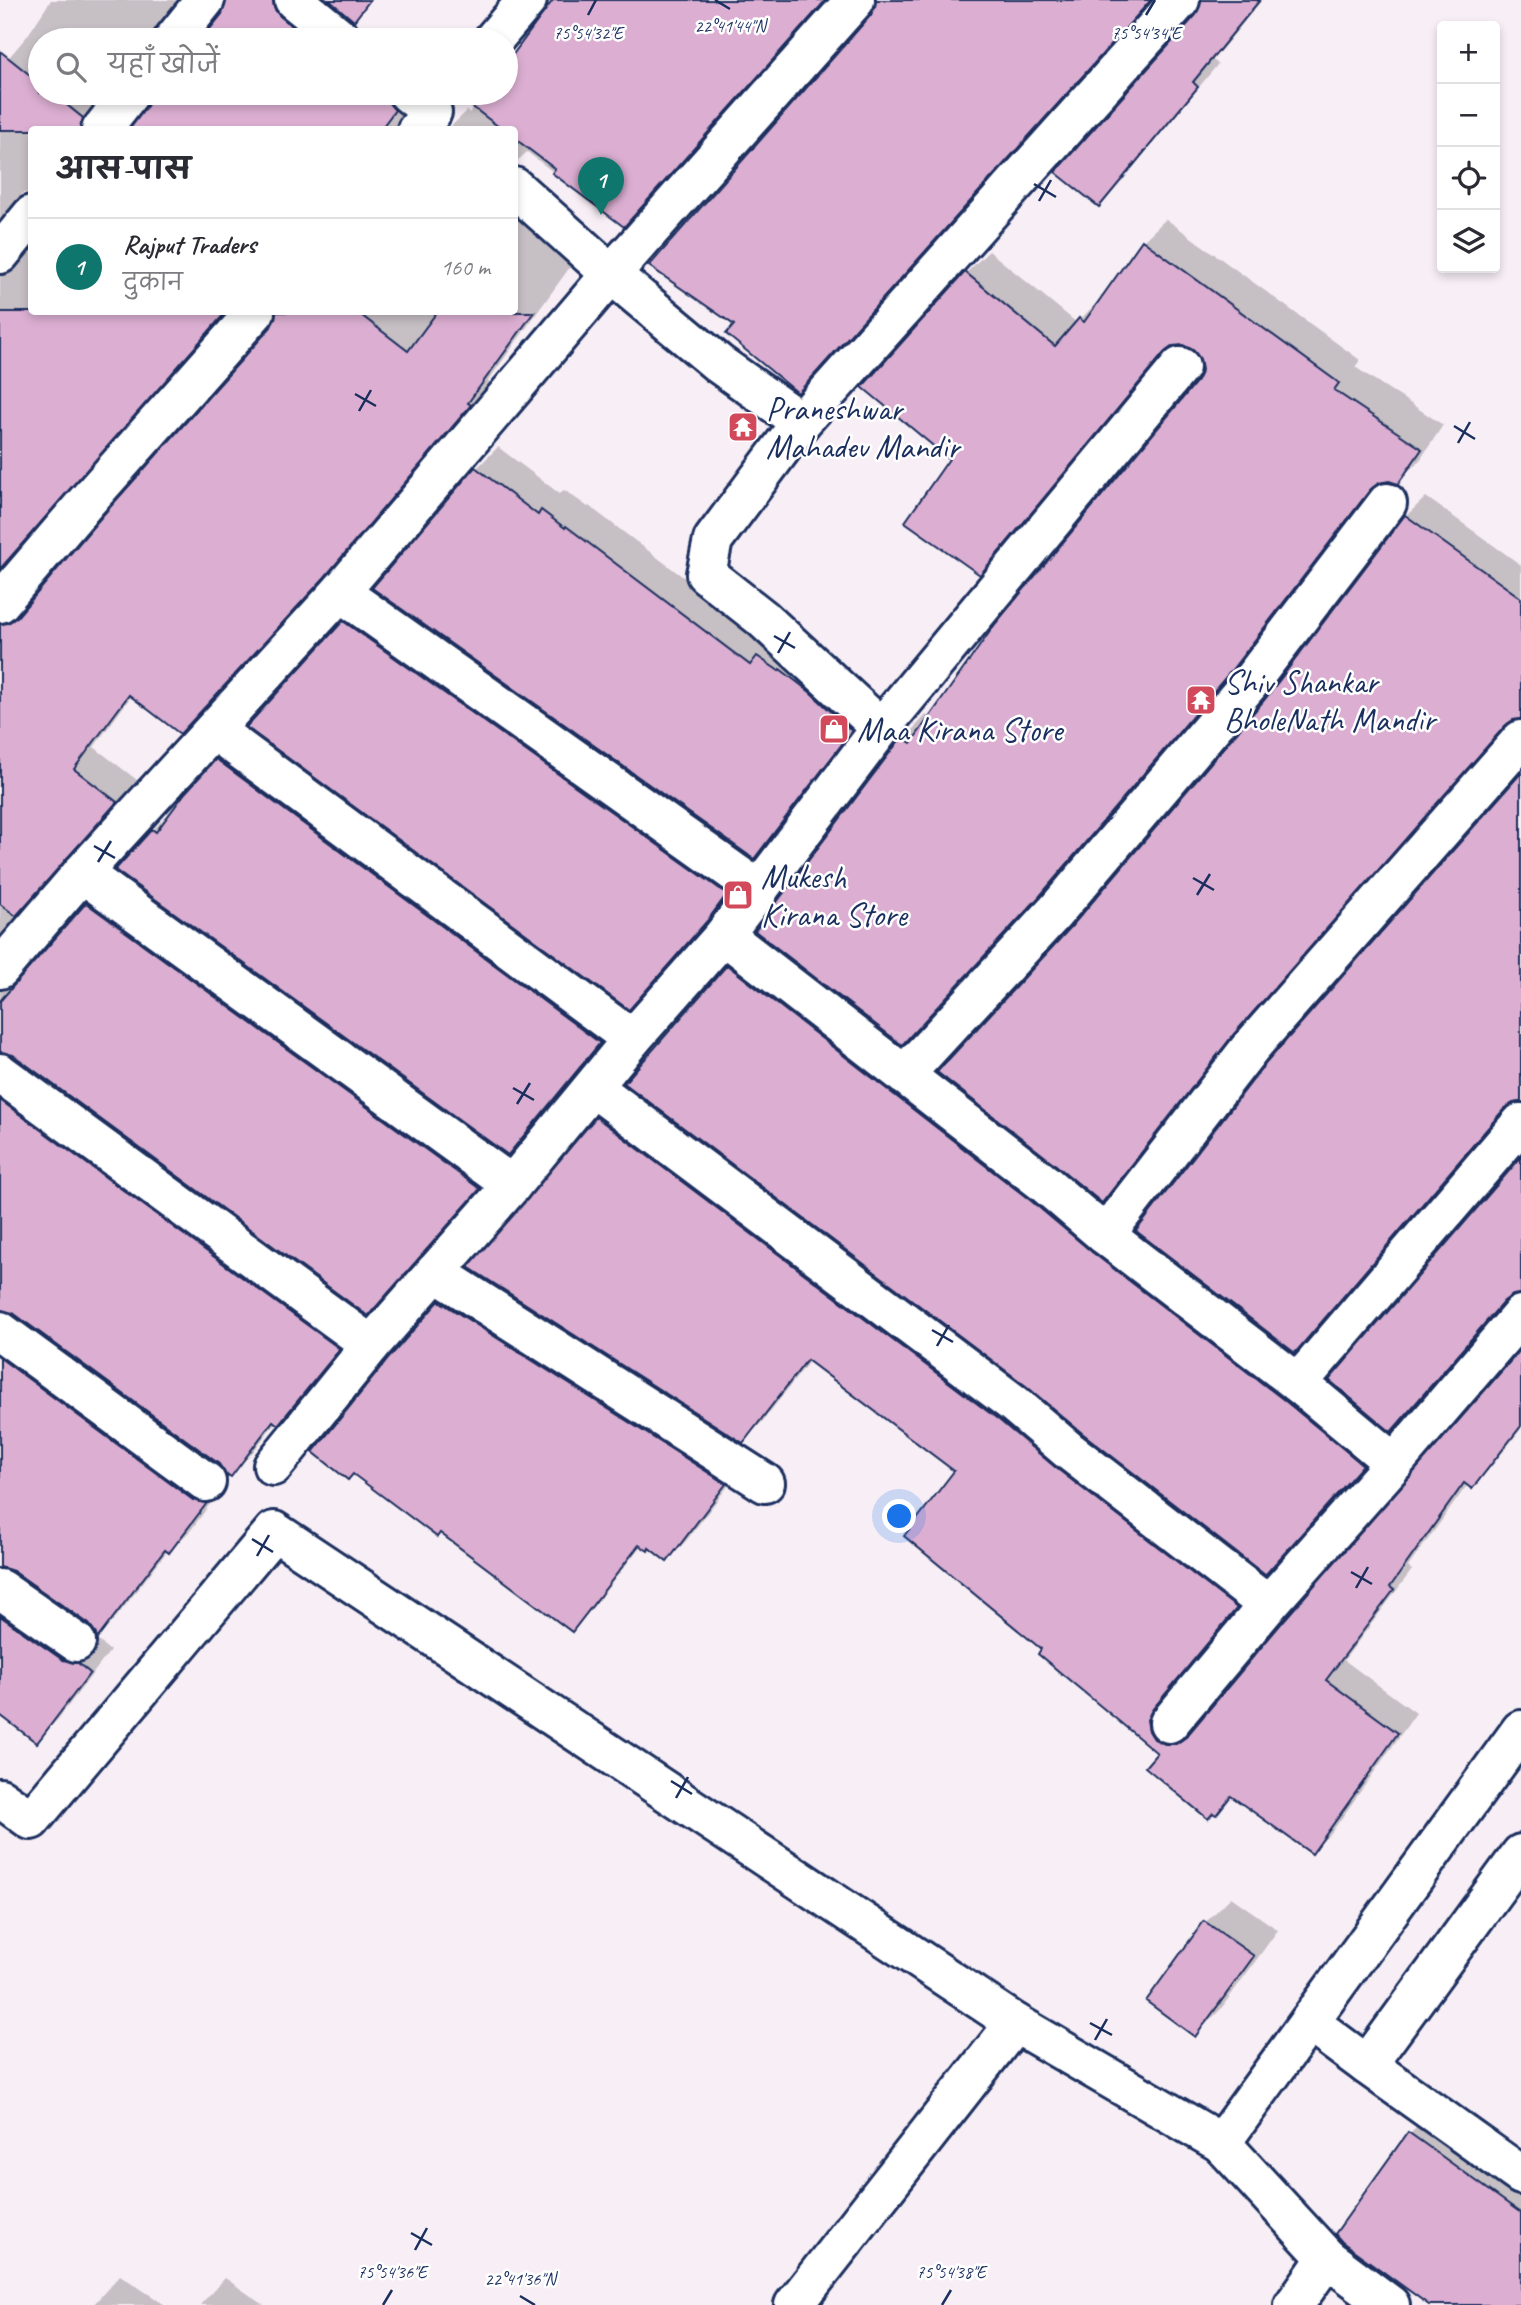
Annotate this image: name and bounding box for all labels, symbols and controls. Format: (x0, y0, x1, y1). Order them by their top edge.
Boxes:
text: 22°41'44"N (695, 15, 769, 37)
map controls (1437, 21, 1500, 273)
button: + (1437, 21, 1500, 84)
text: 75°54'32"E (553, 22, 625, 44)
text: 75°54'34"E (1111, 22, 1183, 44)
search box (28, 28, 518, 105)
icon: search (52, 48, 90, 86)
text: यहाँ खोजें (108, 48, 219, 81)
button: − (1437, 84, 1500, 147)
button: locate (1437, 147, 1500, 210)
text: आस-पास (56, 150, 191, 188)
pin: 1 (578, 157, 624, 215)
button: layers (1437, 210, 1500, 273)
text: Rajput Traders (123, 228, 256, 261)
text: 1 (74, 253, 84, 282)
text: 160 m (441, 253, 490, 282)
text: दुकान (123, 268, 183, 297)
place label: Praneshwar Mahadev Mandir (766, 388, 962, 468)
temple icon: Praneshwar Mahadev Mandir (726, 410, 760, 444)
place label: Shiv Shankar BholeNath Mandir (1224, 661, 1438, 741)
temple icon: Shiv Shankar BholeNath Mandir (1184, 683, 1218, 717)
place label: Maa Kirana Store (857, 709, 1065, 751)
shop icon: Maa Kirana Store (817, 712, 851, 746)
place label: Mukesh Kirana Store (761, 856, 909, 936)
shop icon: Mukesh Kirana Store (721, 878, 755, 912)
your location (882, 1499, 916, 1533)
text: 75°54'36"E (357, 2261, 429, 2283)
text: 75°54'38"E (916, 2261, 988, 2283)
text: 22°41'36"N (485, 2268, 559, 2290)

